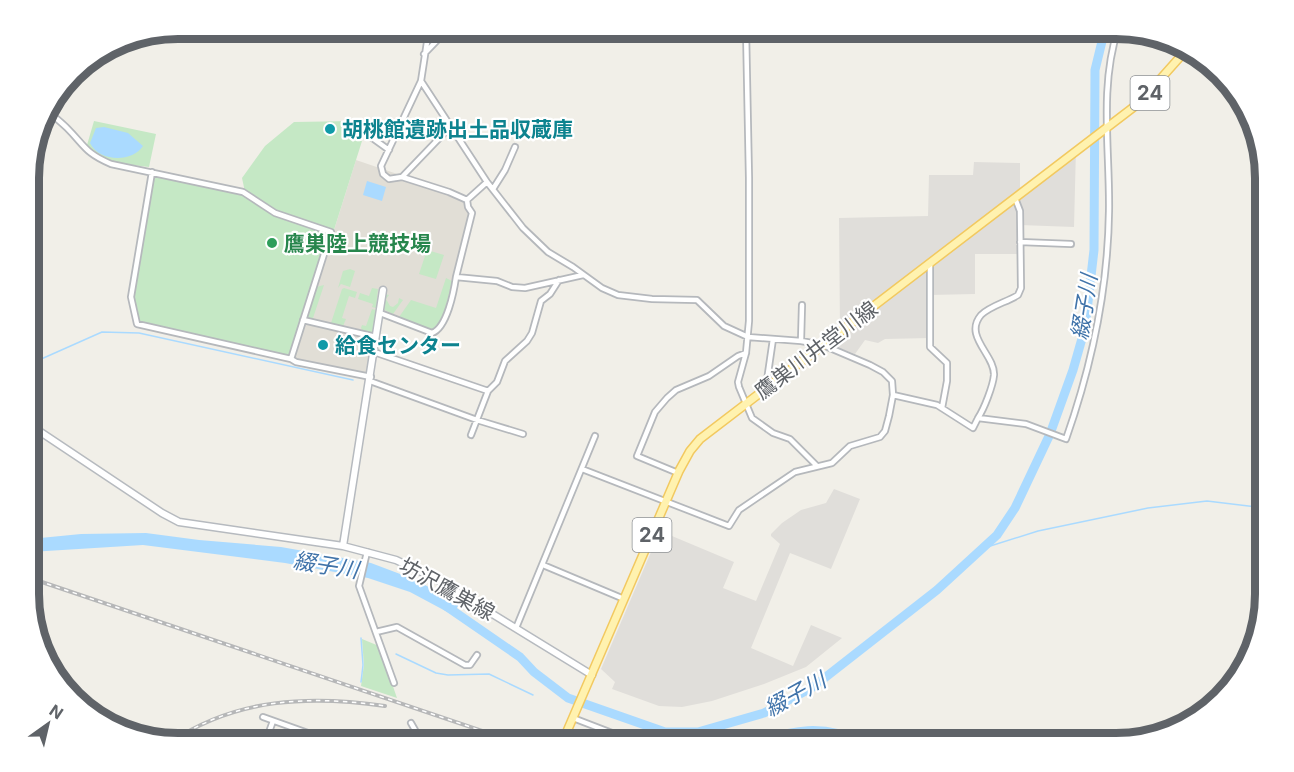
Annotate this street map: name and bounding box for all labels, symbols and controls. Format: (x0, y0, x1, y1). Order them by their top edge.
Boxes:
road number: 24 (1130, 76, 1170, 110)
place label: 胡桃館遺跡出土品収蔵庫 (342, 117, 573, 142)
marker: 胡桃館遺跡出土品収蔵庫 (323, 122, 337, 136)
place label: 鷹巣陸上競技場 (284, 231, 431, 256)
marker: 鷹巣陸上競技場 (265, 236, 279, 250)
water label: 綴子川 (1066, 270, 1102, 342)
street label: 鷹巣川井堂川線 (750, 296, 882, 404)
place label: 給食センター (335, 333, 461, 358)
marker: 給食センター (316, 338, 330, 352)
road number: 24 (632, 518, 672, 552)
water label: 綴子川 (291, 547, 363, 583)
street label: 坊沢鷹巣線 (395, 553, 499, 625)
water label: 綴子川 (760, 666, 832, 721)
north arrow (18, 694, 78, 754)
text: N (46, 700, 67, 723)

